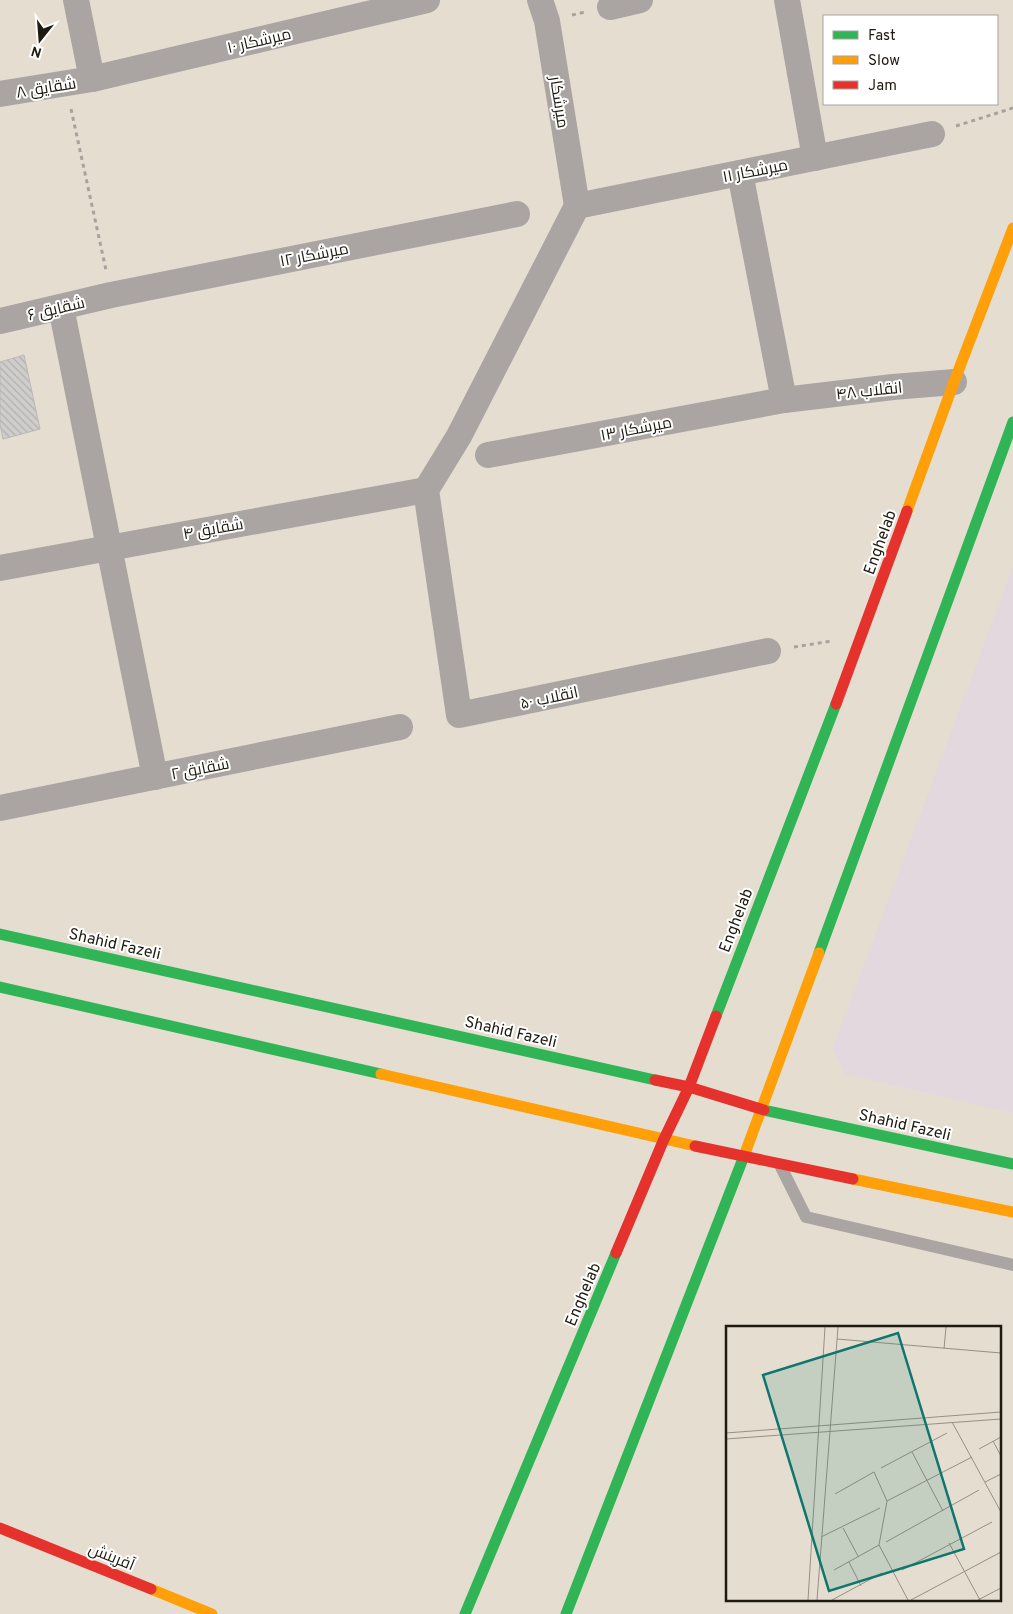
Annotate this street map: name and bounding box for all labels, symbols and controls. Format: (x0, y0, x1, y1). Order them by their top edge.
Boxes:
north arrow (15, 15, 65, 65)
legend (823, 15, 998, 105)
street label: میرشکار ۱۰ (225, 25, 293, 59)
text: Fast (868, 27, 896, 46)
text: N (29, 41, 44, 61)
text: Slow (868, 52, 900, 71)
street label: شقایق ۸ (15, 74, 78, 104)
street label: میرشکار (544, 74, 572, 130)
text: Jam (868, 77, 897, 96)
street label: میرشکار ۱۱ (721, 156, 790, 188)
street label: میرشکار ۱۲ (278, 240, 350, 272)
street label: شقایق ۶ (26, 294, 87, 326)
street label: انقلاب ۴۸ (835, 379, 903, 405)
street label: میرشکار ۱۳ (599, 413, 674, 447)
street label: Enghelab (860, 508, 902, 578)
street label: شقایق ۴ (181, 515, 245, 545)
street label: انقلاب ۵۰ (519, 683, 580, 715)
street label: شقایق ۲ (170, 755, 231, 785)
street label: Enghelab (715, 886, 758, 956)
street label: Shahid Fazeli (67, 925, 163, 965)
street label: Shahid Fazeli (463, 1013, 559, 1053)
street label: Shahid Fazeli (857, 1106, 953, 1146)
street label: Enghelab (562, 1260, 606, 1330)
inset map (726, 1326, 1000, 1602)
street label: آفرینش (85, 1540, 138, 1576)

